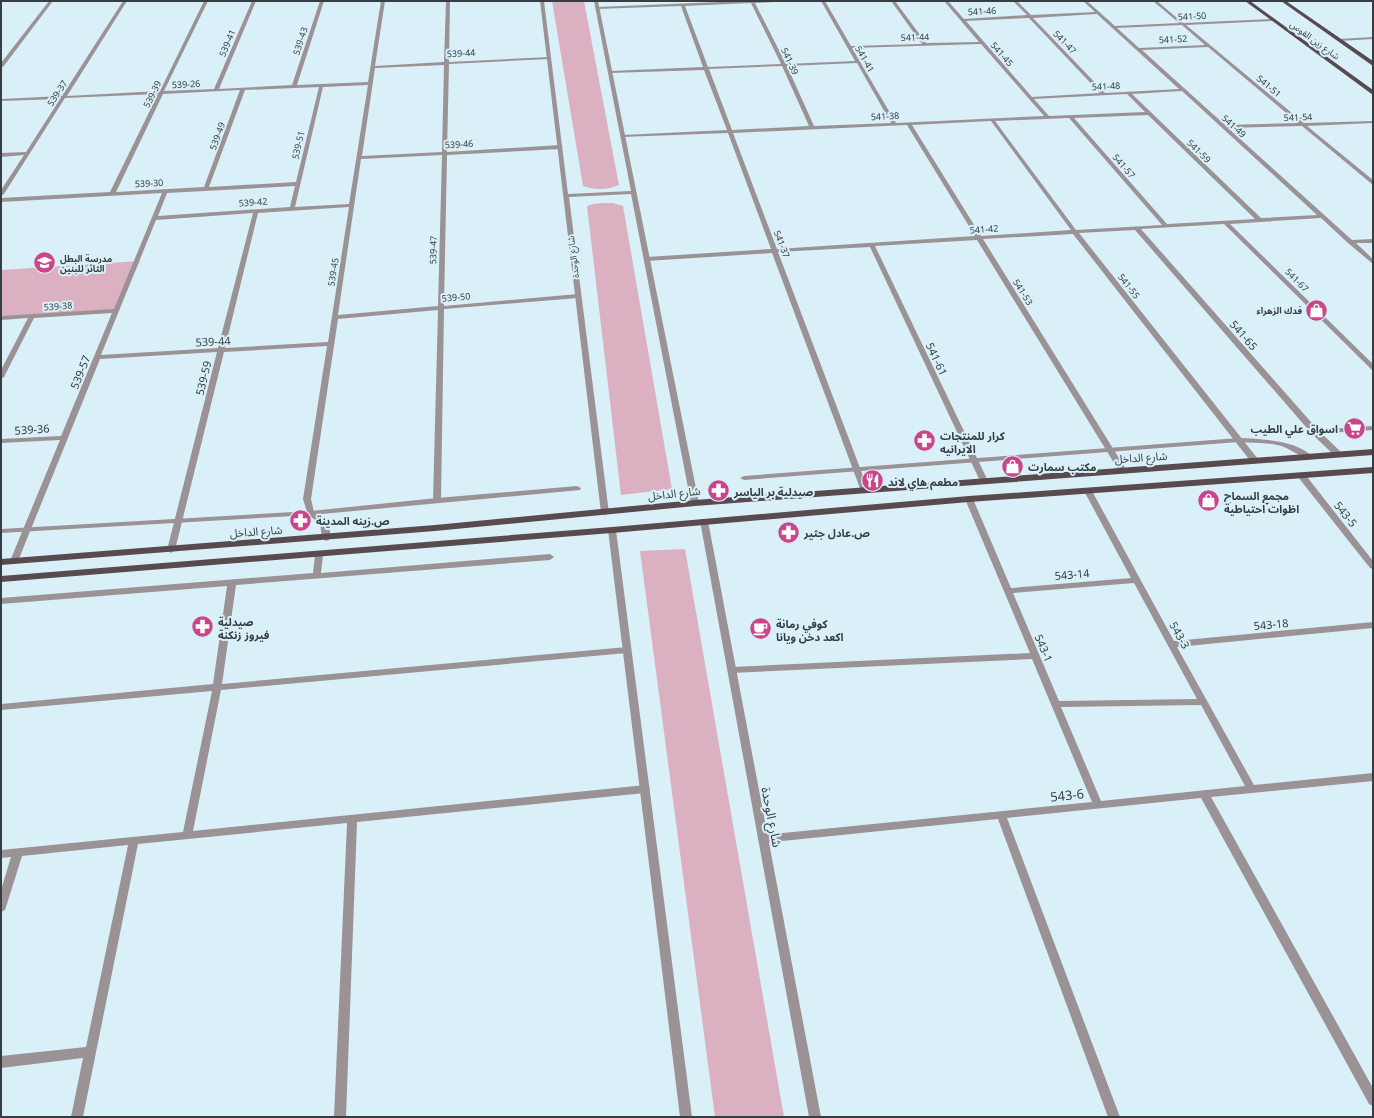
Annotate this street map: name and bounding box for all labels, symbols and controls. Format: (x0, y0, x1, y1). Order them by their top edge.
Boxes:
street label: 541-46 (967, 4, 997, 18)
street label: 541-50 (1177, 9, 1207, 23)
street label: شارع زين القوس (1287, 18, 1343, 63)
street label: 539-43 (289, 25, 311, 57)
street label: 539-41 (215, 27, 239, 59)
street label: 541-47 (1050, 27, 1080, 57)
street label: 541-44 (900, 30, 930, 44)
street label: 541-52 (1158, 32, 1188, 46)
street label: 541-45 (988, 39, 1016, 69)
street label: 541-41 (852, 43, 878, 75)
street label: 541-39 (778, 45, 802, 77)
street label: 539-44 (446, 46, 476, 60)
street label: 541-51 (1254, 72, 1284, 100)
street label: 539-37 (44, 77, 70, 109)
street label: 539-26 (171, 77, 201, 91)
street label: 539-39 (140, 78, 164, 110)
street label: 541-48 (1091, 79, 1121, 93)
street label: 541-38 (870, 109, 900, 123)
street label: 541-54 (1283, 110, 1313, 124)
street label: 541-49 (1219, 112, 1249, 140)
street label: 539-49 (206, 120, 228, 152)
street label: 539-51 (288, 130, 308, 160)
street label: 541-59 (1184, 136, 1214, 166)
street label: 539-46 (444, 137, 474, 151)
street label: 541-57 (1110, 151, 1138, 181)
street label: 539-30 (134, 176, 164, 190)
street label: 539-42 (238, 195, 268, 209)
street label: 541-42 (969, 222, 999, 236)
street label: 541-37 (771, 228, 793, 260)
street label: شارع الوحدة (564, 235, 583, 279)
street label: 539-47 (426, 236, 440, 264)
school or university icon: مدرسة البطل الثائر للبنين (31, 250, 57, 276)
place label: مدرسة البطل الثائر للبنين (60, 252, 112, 275)
street label: 539-45 (324, 257, 342, 287)
street label: 541-67 (1282, 265, 1312, 295)
street label: 541-55 (1115, 271, 1143, 301)
street label: 541-53 (1010, 276, 1036, 308)
street label: 539-50 (441, 289, 471, 305)
shop icon: فدك الزهراء (1304, 297, 1330, 323)
street label: 539-38 (43, 299, 73, 313)
place label: فدك الزهراء (1256, 304, 1302, 317)
street label: 541-65 (1227, 317, 1261, 353)
street label: 539-44 (195, 333, 232, 349)
street label: 541-61 (923, 340, 951, 378)
street label: 539-57 (66, 353, 94, 391)
street label: 539-59 (191, 359, 215, 397)
supermarket icon: اسواق علي الطيب (1341, 415, 1367, 441)
street label: 539-36 (14, 420, 50, 438)
place label: اسواق علي الطيب (1250, 421, 1338, 438)
pharmacy icon: كرار للمنتجات الايرانيه (911, 428, 937, 454)
place label: كرار للمنتجات الايرانيه (940, 428, 1006, 456)
street label: شارع الداخل (1114, 448, 1168, 467)
shop icon: مكتب سمارت (999, 453, 1025, 479)
place label: مكتب سمارت (1028, 459, 1097, 474)
restaurant icon: مطعم هاي لاند (860, 468, 886, 494)
place label: مطعم هاي لاند (888, 474, 958, 491)
pharmacy icon: صيدلية بر الياسر (705, 478, 731, 504)
street label: شارع الداخل (647, 483, 701, 504)
place label: صيدلية بر الياسر (733, 484, 813, 499)
shop icon: مجمع السماح اظوات احتياطية (1195, 488, 1221, 514)
place label: مجمع السماح اظوات احتياطية (1224, 488, 1299, 516)
street label: 543-5 (1331, 498, 1361, 530)
pharmacy icon: ص.زينه المدينة (288, 507, 314, 533)
place label: ص.زينه المدينة (316, 513, 390, 528)
pharmacy icon: ص.عادل جثير (775, 519, 801, 545)
street label: شارع الداخل (229, 522, 283, 541)
place label: ص.عادل جثير (803, 525, 870, 540)
street label: 543-14 (1054, 565, 1091, 583)
pharmacy icon: صيدلية فيروز زنكنة (190, 614, 216, 640)
place label: صيدلية فيروز زنكنة (218, 614, 270, 642)
street label: 543-18 (1253, 615, 1289, 633)
cafe icon: كوفي رمانة اكعد دخن ويانا (747, 616, 773, 642)
place label: كوفي رمانة اكعد دخن ويانا (776, 616, 843, 644)
street label: 543-3 (1166, 619, 1194, 651)
street label: 543-1 (1031, 632, 1057, 664)
street label: 543-6 (1049, 784, 1085, 806)
street label: شارع الوحدة (755, 785, 787, 849)

